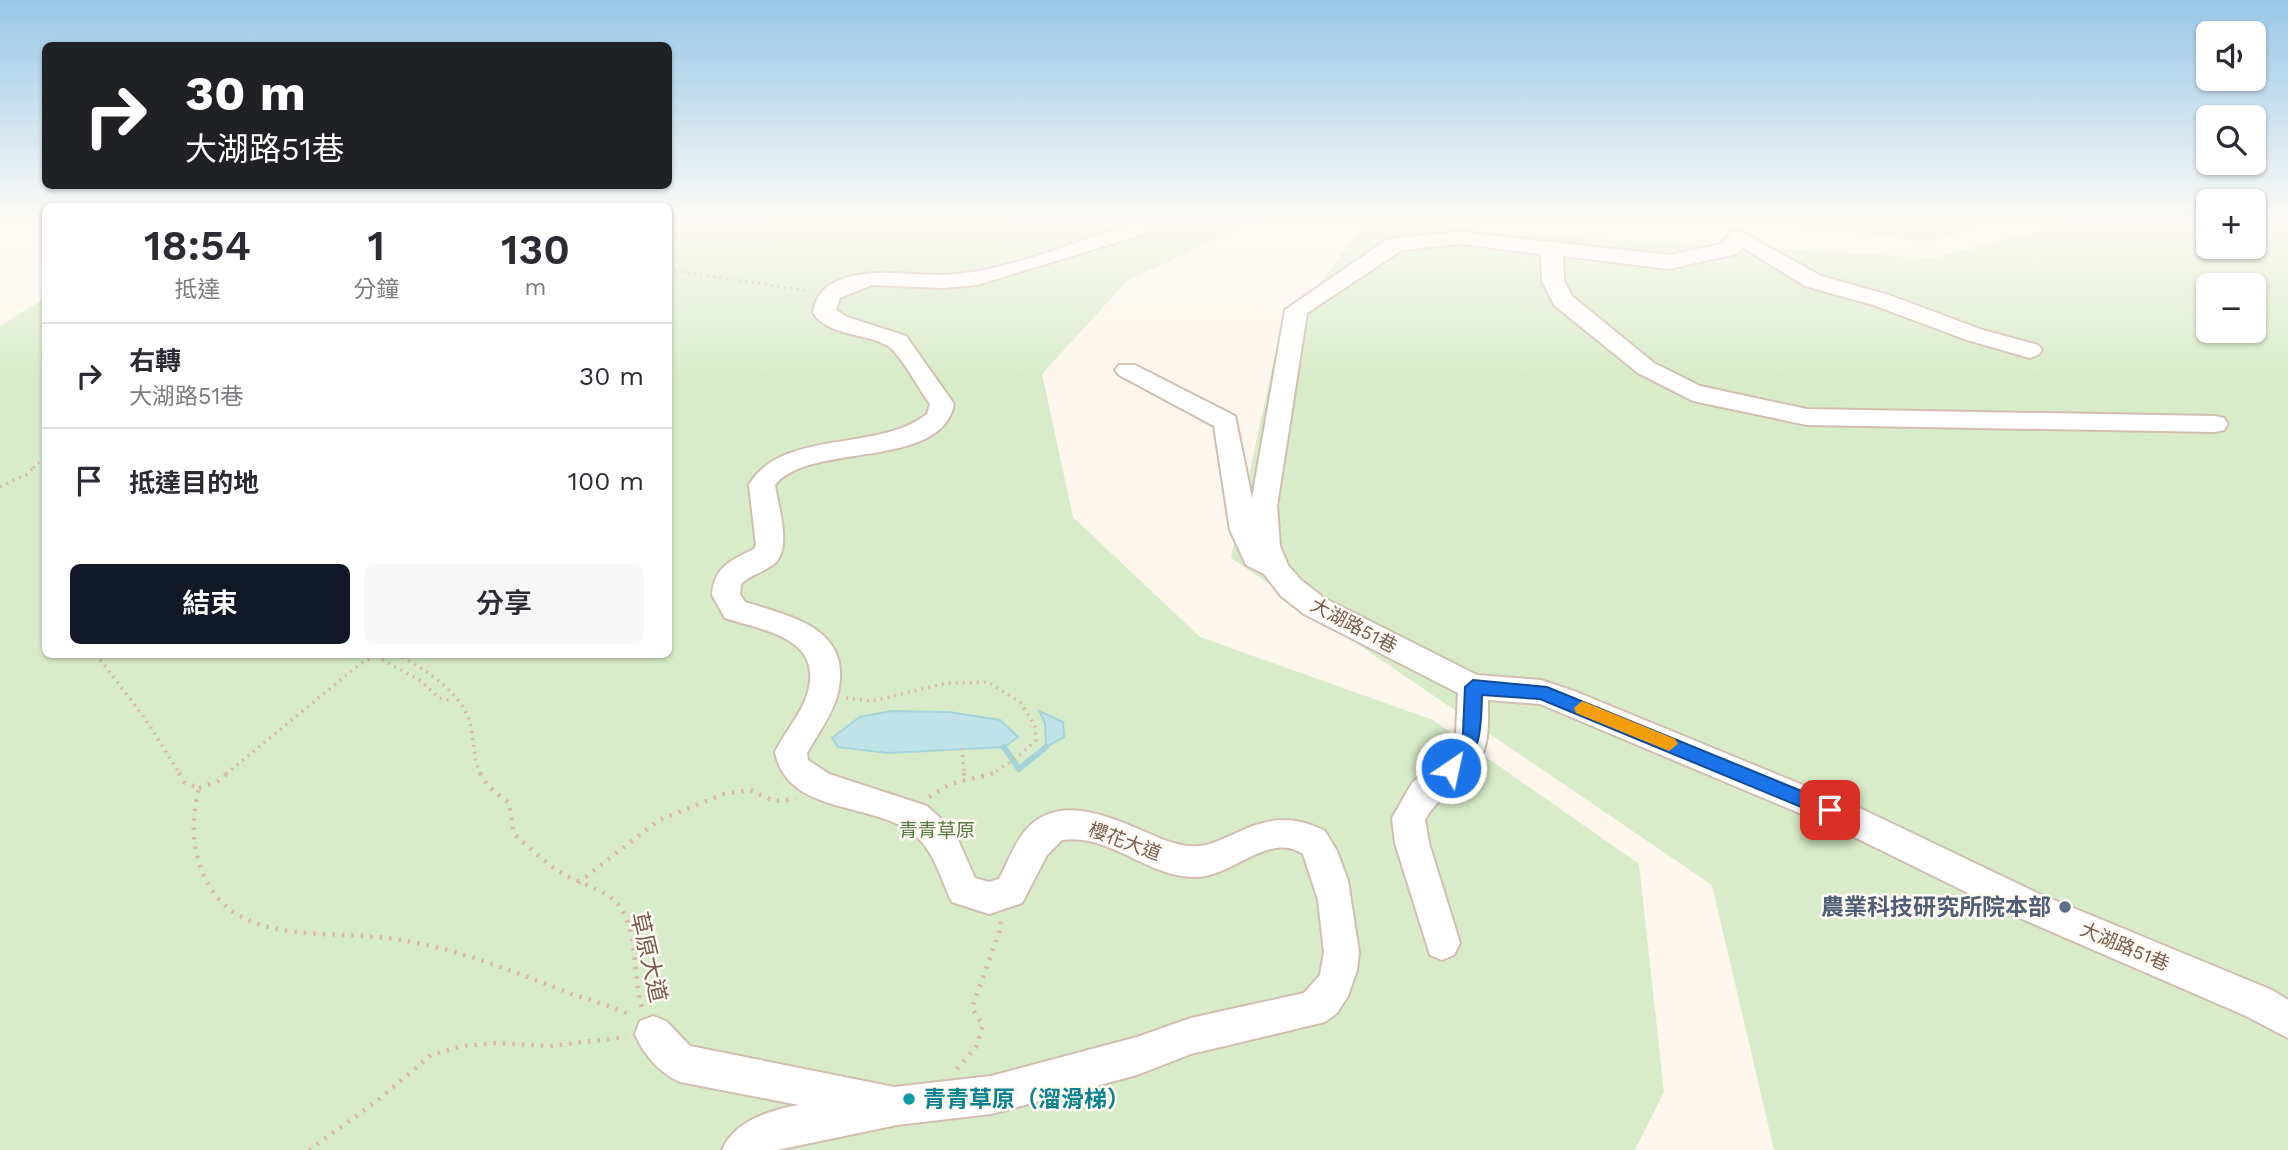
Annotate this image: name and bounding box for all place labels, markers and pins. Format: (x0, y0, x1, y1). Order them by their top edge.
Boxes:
pin (1800, 780, 1860, 840)
place label: 農業科技研究所院本部 (1821, 894, 2051, 921)
marker: 農業科技研究所院本部 (2057, 899, 2073, 915)
place label: 青青草原（溜滑梯） (923, 1086, 1130, 1113)
marker: 青青草原（溜滑梯） (901, 1091, 917, 1107)

